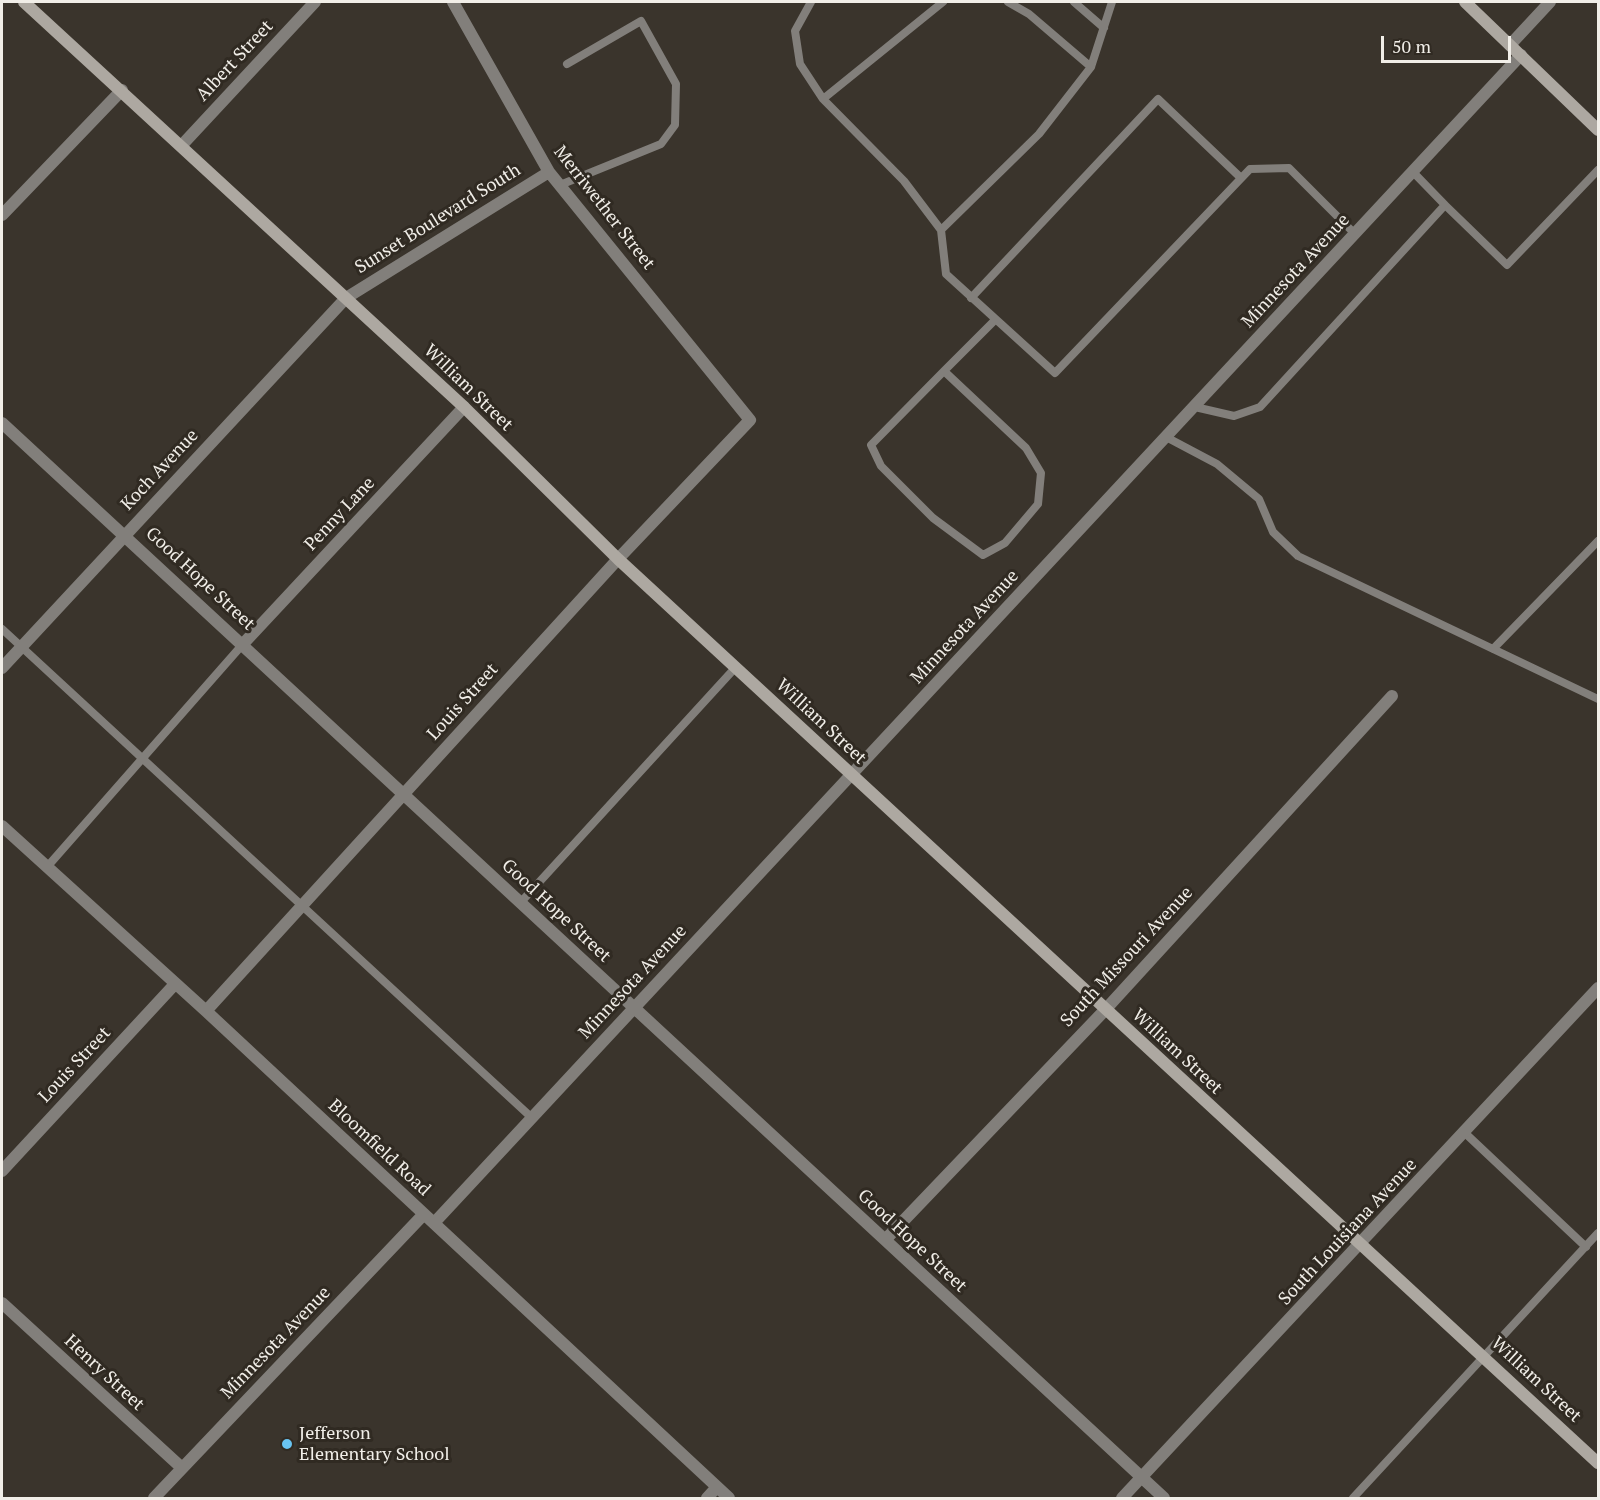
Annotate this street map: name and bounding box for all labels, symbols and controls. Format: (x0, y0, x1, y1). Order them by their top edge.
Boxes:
street label: Albert Street (192, 16, 278, 106)
scale bar (1384, 24, 1514, 62)
text: 50 m (1392, 34, 1431, 58)
street label: Merriwether Street (549, 142, 659, 274)
street label: Sunset Boulevard South (351, 159, 525, 279)
street label: Minnesota Avenue (1238, 209, 1354, 333)
street label: William Street (419, 340, 517, 436)
street label: Koch Avenue (117, 425, 203, 515)
street label: Penny Lane (300, 473, 380, 555)
street label: Good Hope Street (141, 523, 259, 635)
street label: Minnesota Avenue (907, 565, 1023, 689)
street label: Louis Street (423, 659, 503, 745)
street label: William Street (771, 675, 871, 769)
street label: Good Hope Street (497, 855, 615, 967)
street label: South Missouri Avenue (1056, 882, 1198, 1032)
street label: Minnesota Avenue (575, 920, 691, 1044)
street label: William Street (1127, 1005, 1227, 1099)
street label: Louis Street (34, 1023, 116, 1107)
street label: Bloomfield Road (323, 1095, 435, 1201)
street label: South Louisiana Avenue (1274, 1154, 1422, 1310)
street label: Good Hope Street (853, 1185, 971, 1297)
street label: Minnesota Avenue (217, 1282, 335, 1404)
street label: Henry Street (59, 1330, 149, 1416)
street label: William Street (1486, 1333, 1586, 1427)
place label: Jefferson Elementary School (299, 1423, 450, 1466)
marker: Jefferson Elementary School (280, 1437, 294, 1451)

